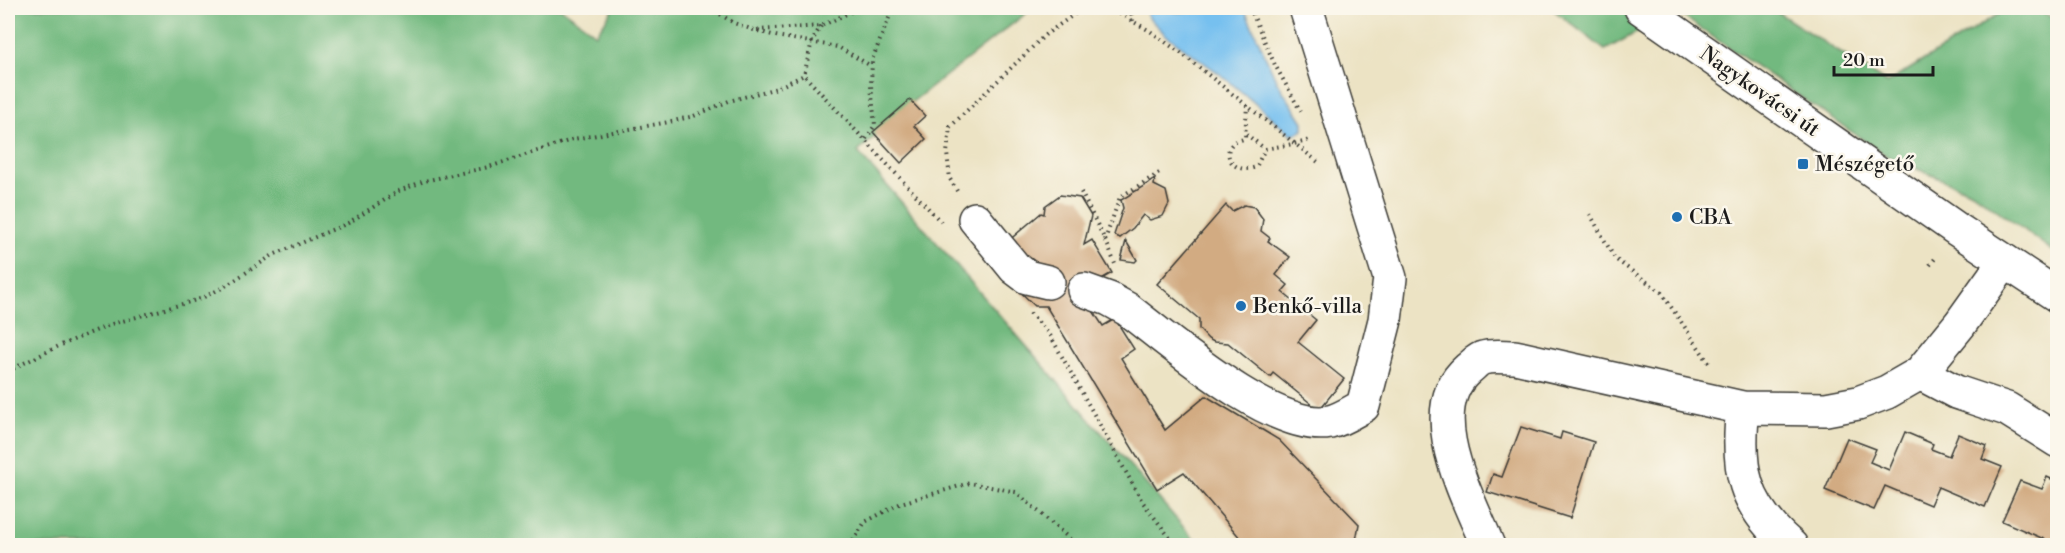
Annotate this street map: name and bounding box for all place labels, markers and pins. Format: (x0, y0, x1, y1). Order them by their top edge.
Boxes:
place label: Mészégető (1815, 152, 1914, 178)
marker: Mészégető (1796, 157, 1810, 171)
place label: CBA (1689, 205, 1733, 231)
marker: CBA (1670, 210, 1684, 224)
place label: Benkő-villa (1252, 294, 1363, 320)
marker: Benkő-villa (1234, 299, 1248, 313)

